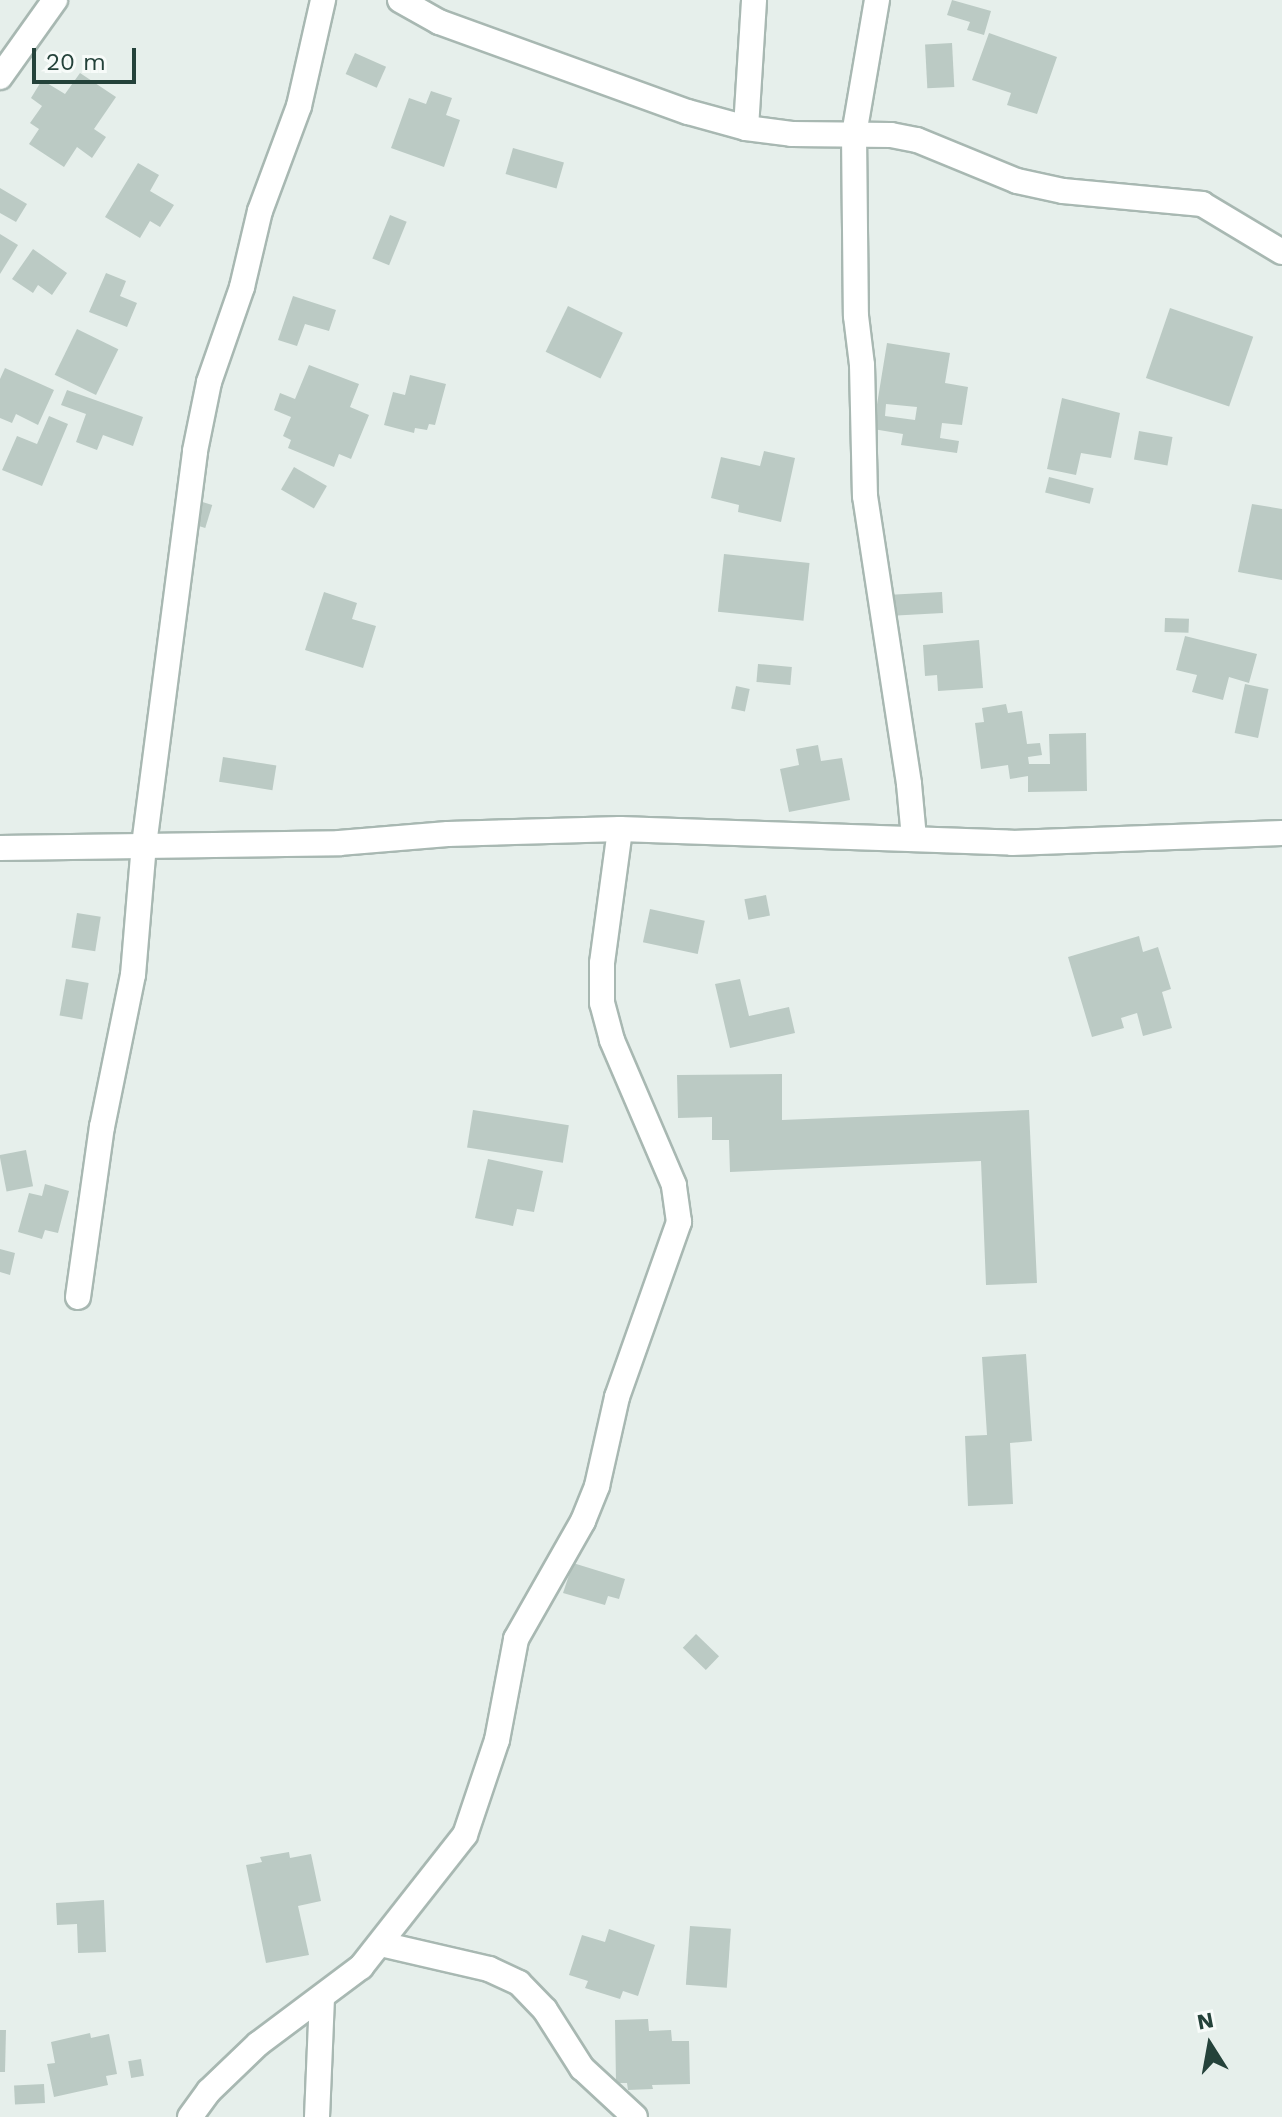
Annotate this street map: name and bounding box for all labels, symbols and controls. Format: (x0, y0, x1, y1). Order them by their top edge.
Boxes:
scale bar (36, 32, 140, 82)
text: 20 m (46, 48, 106, 76)
north arrow (1170, 2005, 1250, 2085)
text: N (1195, 2007, 1216, 2035)

